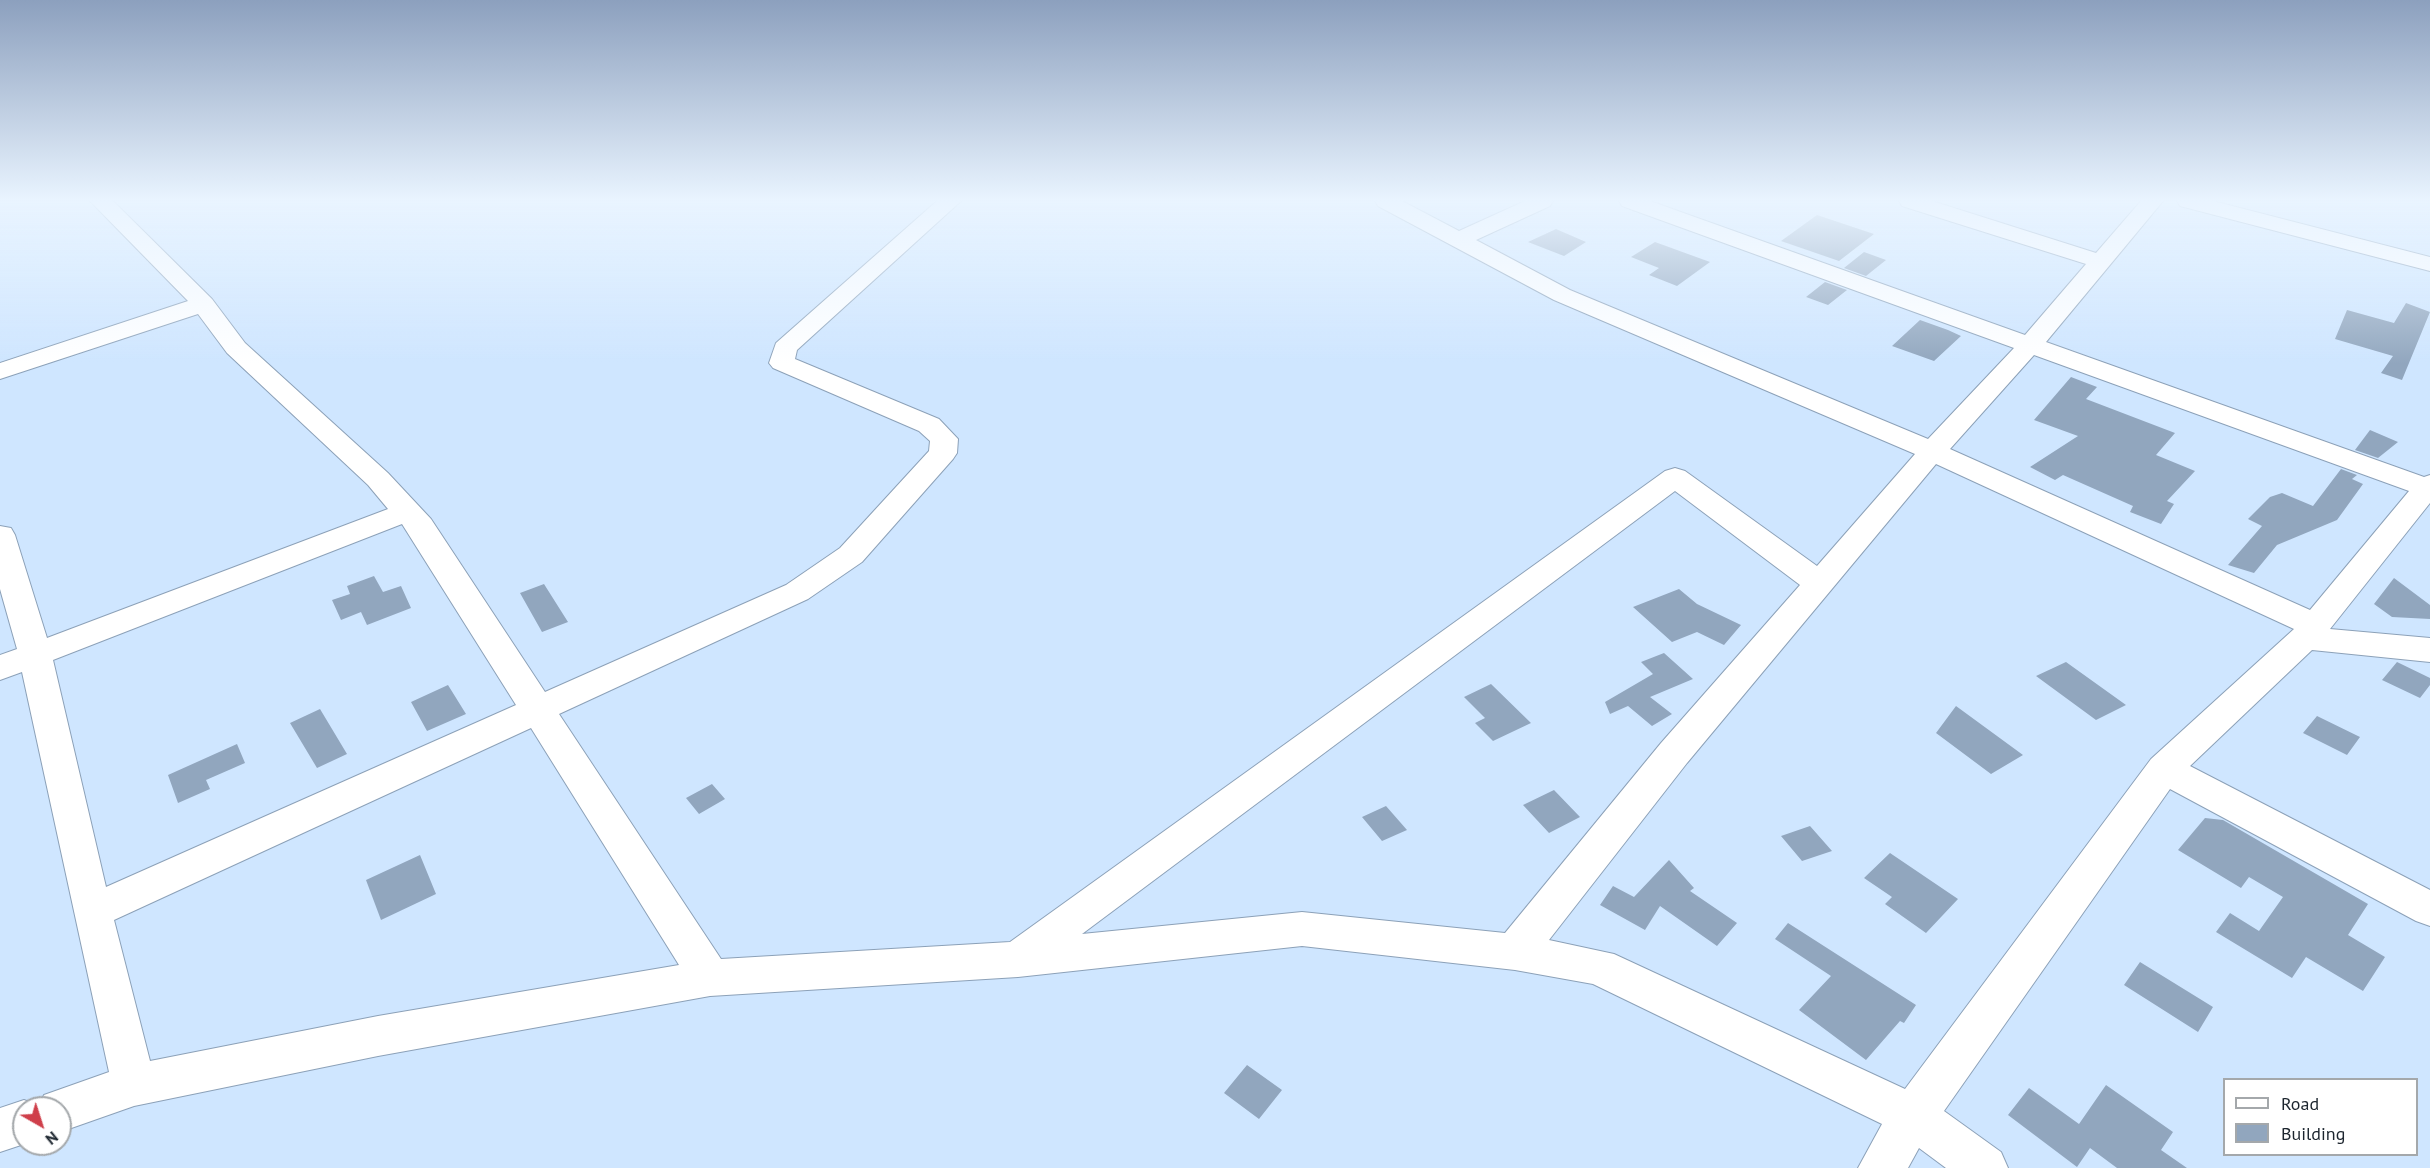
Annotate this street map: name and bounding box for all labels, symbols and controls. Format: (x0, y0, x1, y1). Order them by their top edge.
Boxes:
legend (2223, 1078, 2418, 1156)
text: Road (2281, 1092, 2319, 1115)
north arrow (12, 1096, 72, 1156)
text: Building (2281, 1122, 2345, 1145)
text: N (42, 1127, 62, 1150)

